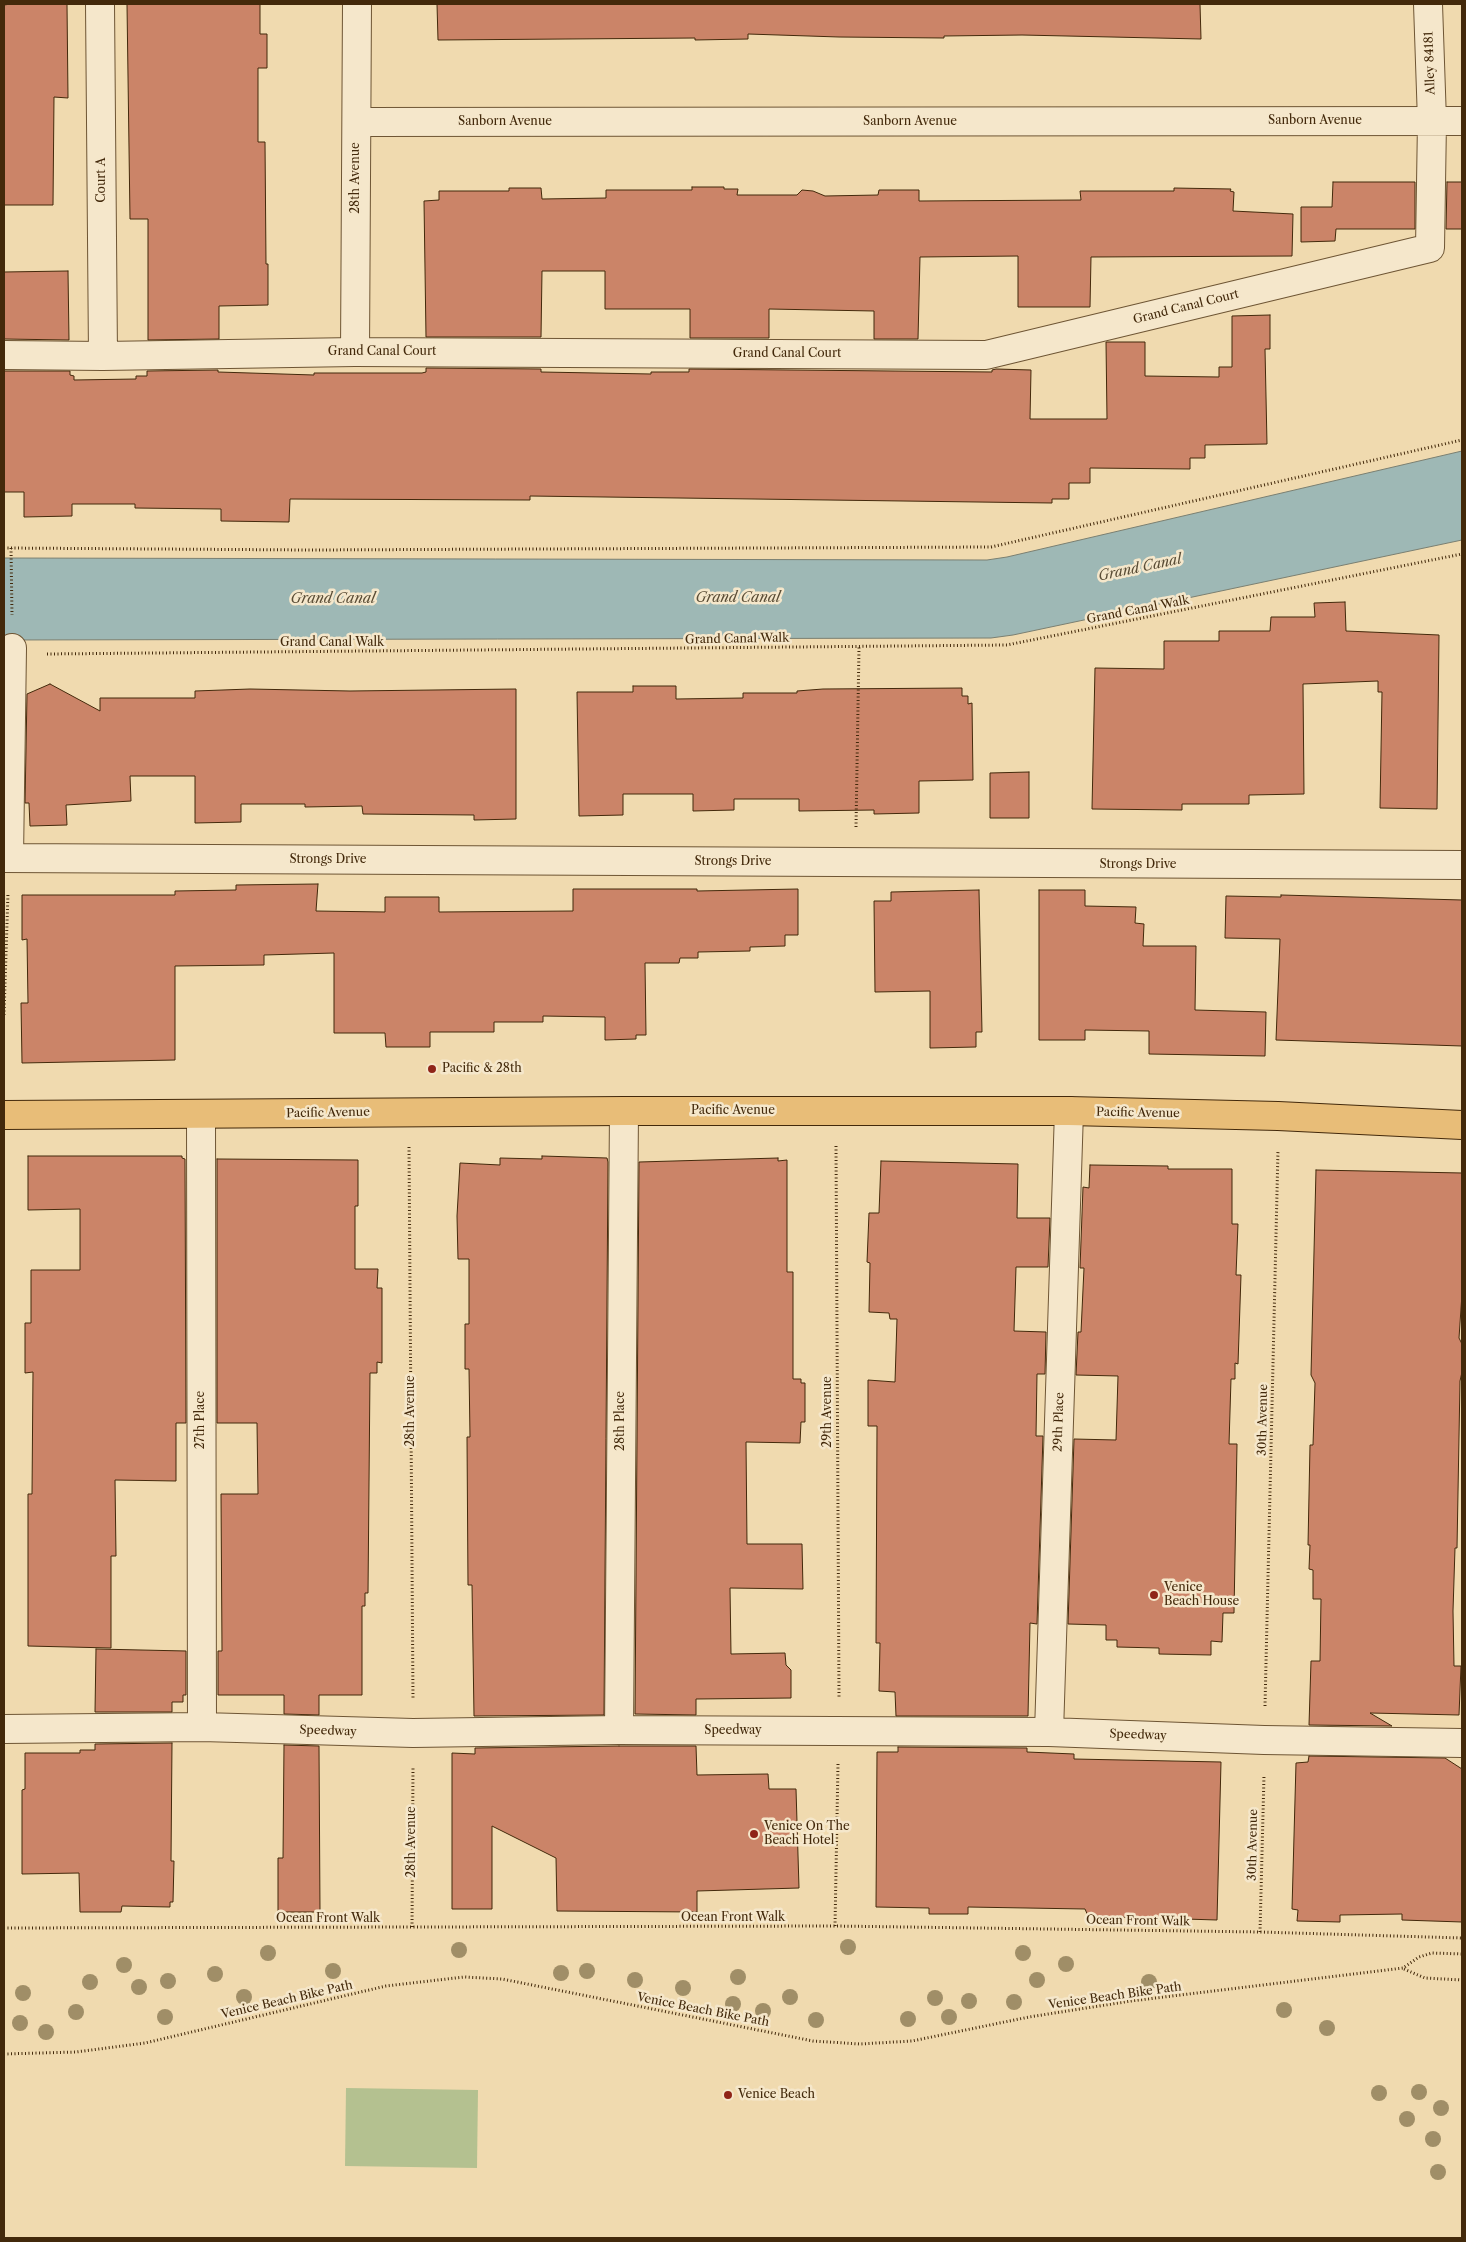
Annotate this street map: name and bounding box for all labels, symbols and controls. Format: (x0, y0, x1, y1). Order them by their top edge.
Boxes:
street label: Alley 84181 (1422, 31, 1438, 95)
street label: Sanborn Avenue (1268, 114, 1362, 128)
street label: Sanborn Avenue (458, 115, 552, 129)
street label: Sanborn Avenue (863, 115, 957, 129)
street label: 28th Avenue (349, 142, 363, 214)
street label: Court A (95, 157, 109, 203)
street label: Grand Canal Court (1132, 287, 1240, 327)
street label: Grand Canal Court (328, 345, 436, 359)
street label: Grand Canal Court (733, 347, 841, 361)
water label: Grand Canal (1097, 551, 1183, 585)
water label: Grand Canal (696, 590, 780, 606)
water label: Grand Canal (291, 591, 375, 607)
street label: Grand Canal Walk (1086, 593, 1190, 627)
street label: Grand Canal Walk (685, 631, 789, 647)
street label: Grand Canal Walk (280, 636, 384, 650)
street label: Strongs Drive (289, 853, 367, 867)
street label: Strongs Drive (694, 855, 772, 869)
street label: Strongs Drive (1099, 858, 1177, 872)
place label: Pacific & 28th (442, 1062, 522, 1076)
marker: Pacific & 28th (426, 1063, 438, 1075)
street label: Pacific Avenue (691, 1104, 775, 1118)
street label: Pacific Avenue (286, 1105, 370, 1121)
street label: Pacific Avenue (1096, 1105, 1180, 1121)
street label: 28th Avenue (404, 1375, 418, 1447)
street label: 29th Avenue (821, 1376, 835, 1448)
street label: 30th Avenue (1255, 1384, 1271, 1456)
street label: 27th Place (194, 1391, 208, 1449)
street label: 28th Place (614, 1391, 628, 1451)
street label: 29th Place (1051, 1392, 1067, 1452)
place label: Venice Beach House (1164, 1581, 1239, 1609)
marker: Venice Beach House (1148, 1589, 1160, 1601)
street label: Speedway (299, 1723, 357, 1739)
street label: Speedway (704, 1724, 762, 1738)
street label: Speedway (1109, 1727, 1167, 1743)
street label: 28th Avenue (405, 1806, 419, 1878)
street label: 30th Avenue (1245, 1809, 1261, 1881)
place label: Venice On The Beach Hotel (764, 1820, 850, 1848)
marker: Venice On The Beach Hotel (748, 1828, 760, 1840)
street label: Ocean Front Walk (681, 1911, 785, 1925)
street label: Ocean Front Walk (276, 1912, 380, 1926)
street label: Ocean Front Walk (1086, 1913, 1190, 1929)
street label: Venice Beach Bike Path (220, 1978, 354, 2022)
street label: Venice Beach Bike Path (1047, 1980, 1183, 2012)
street label: Venice Beach Bike Path (636, 1990, 770, 2030)
place label: Venice Beach (738, 2088, 815, 2102)
marker: Venice Beach (722, 2089, 734, 2101)

